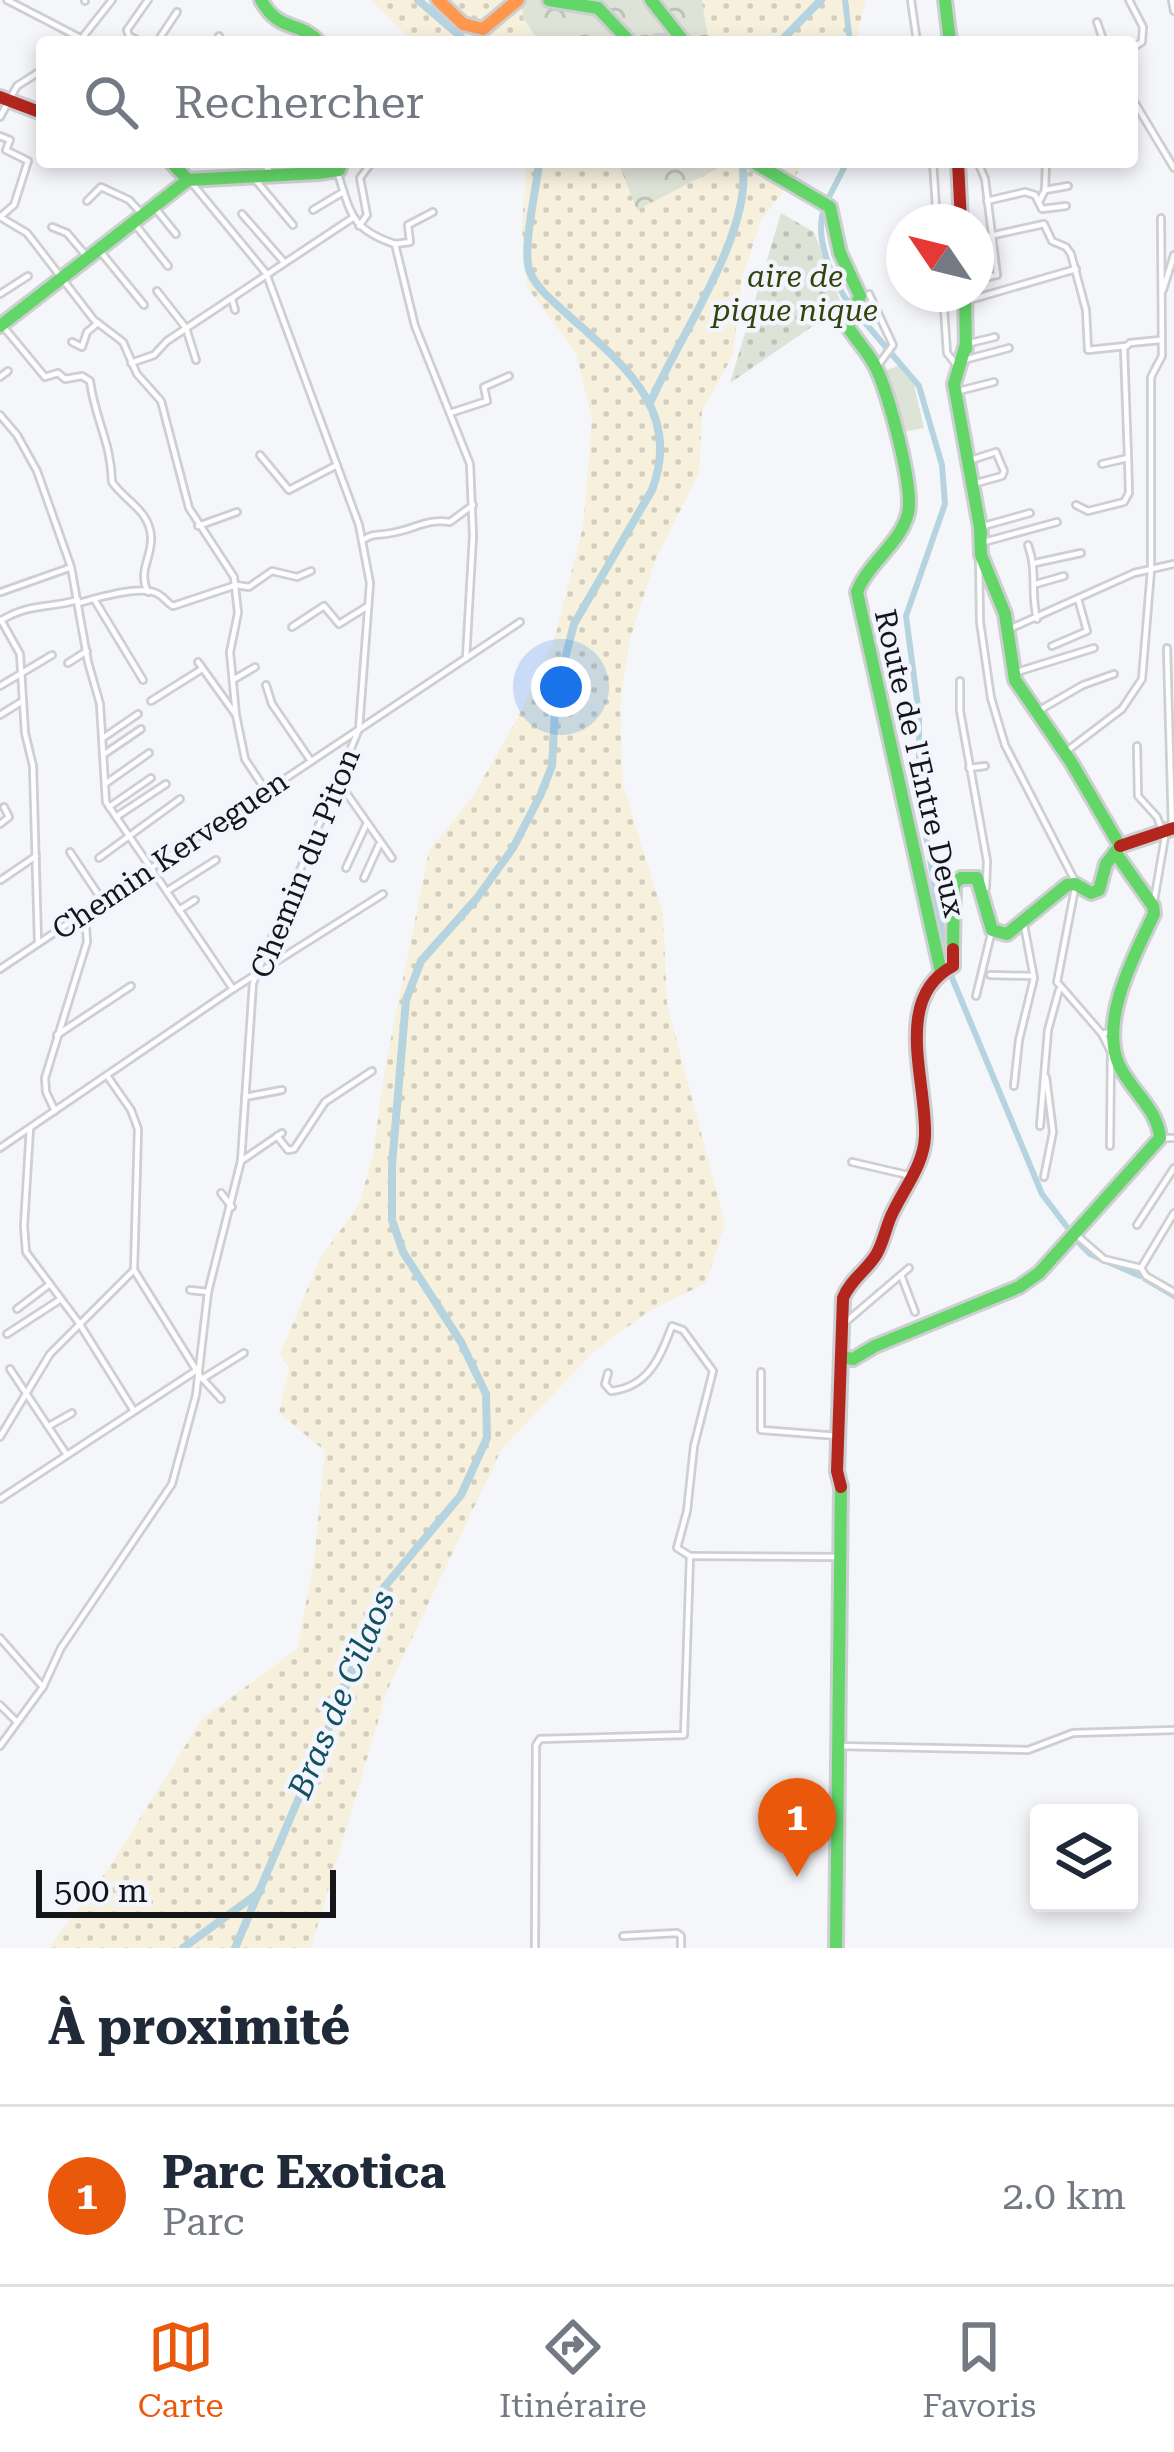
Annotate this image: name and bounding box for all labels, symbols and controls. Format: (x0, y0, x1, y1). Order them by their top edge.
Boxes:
search box (36, 36, 1138, 168)
icon: search (78, 69, 144, 135)
text: Rechercher (174, 76, 424, 129)
north arrow (886, 204, 994, 312)
park label: aire de pique nique (710, 259, 878, 328)
street label: Route de l'Entre Deux (868, 606, 973, 921)
your location (531, 657, 591, 717)
street label: Chemin du Piton (243, 743, 367, 983)
street label: Chemin Kerveguen (46, 763, 294, 947)
water label: Bras de Cilaos (279, 1584, 402, 1805)
pin: 1 (758, 1778, 836, 1877)
map controls (1030, 1804, 1138, 1912)
button: layers (1030, 1804, 1138, 1912)
scale bar (36, 1864, 336, 1917)
text: 500 m (54, 1871, 148, 1910)
text: À proximité (48, 1997, 350, 2056)
text: Parc Exotica (162, 2146, 446, 2199)
text: 1 (76, 2173, 98, 2219)
text: 2.0 km (1002, 2173, 1126, 2219)
text: Parc (162, 2199, 245, 2245)
tab: Carte (138, 2314, 224, 2425)
tab: Itinéraire (499, 2314, 647, 2425)
tab: Favoris (922, 2314, 1036, 2425)

